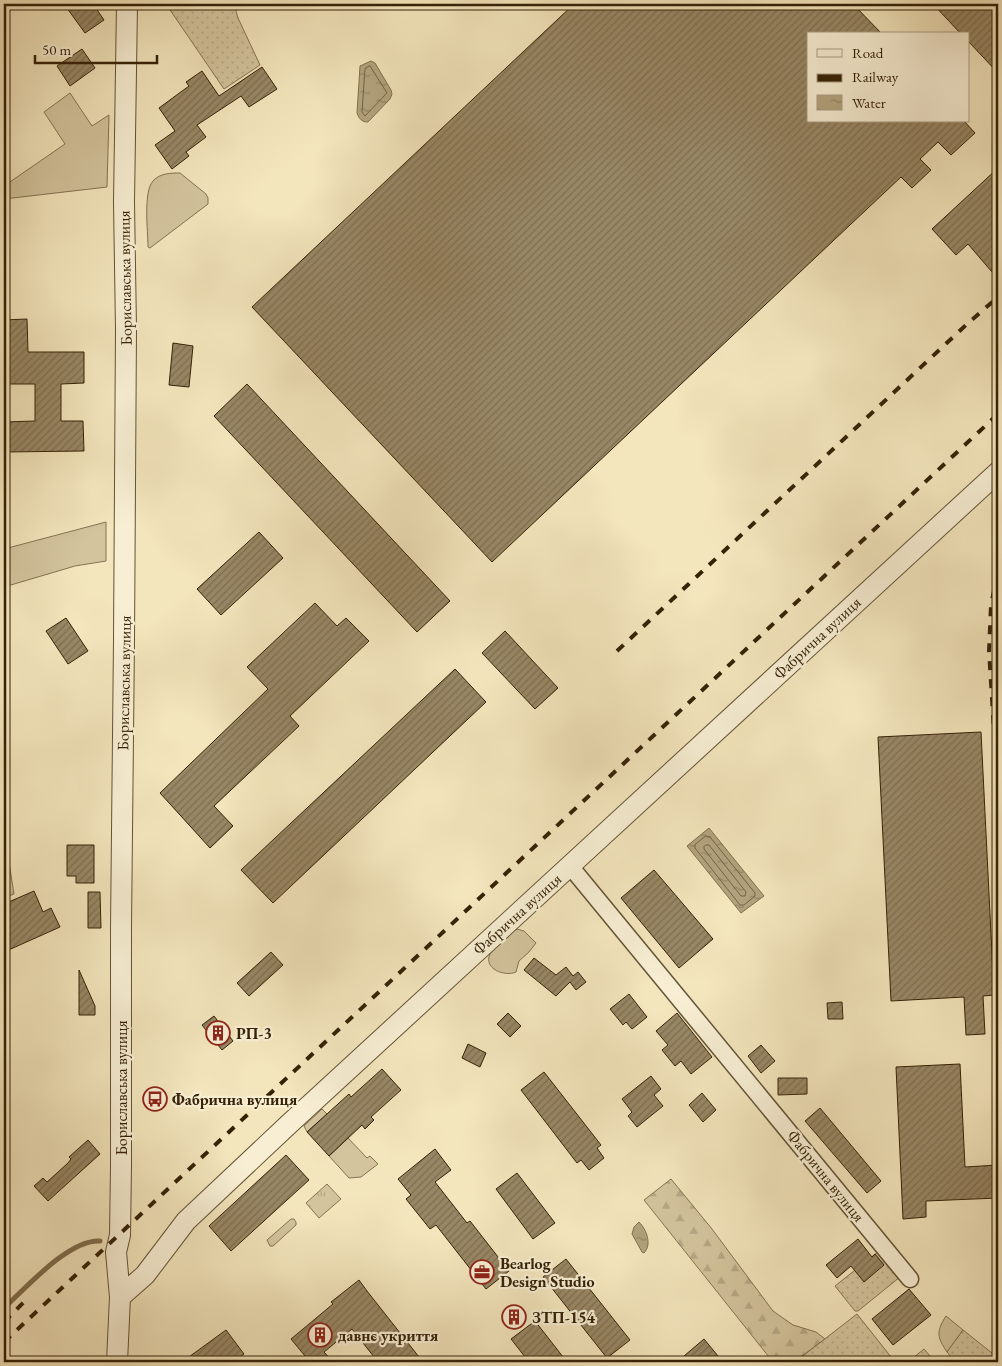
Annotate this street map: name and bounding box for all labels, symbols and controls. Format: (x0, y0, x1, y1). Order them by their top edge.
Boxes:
scale bar (35, 32, 158, 64)
legend (807, 32, 970, 122)
text: 50 m (42, 40, 71, 59)
text: Road (852, 43, 884, 62)
text: Railway (852, 67, 899, 86)
text: Water (852, 93, 886, 112)
street label: Бориславська вулиця (113, 210, 137, 346)
street label: Фабрична вулиця (769, 592, 865, 684)
street label: Бориславська вулиця (112, 615, 136, 751)
street label: Фабрична вулиця (468, 869, 566, 959)
street label: Бориславська вулиця (111, 1020, 132, 1156)
building icon: РП-3 (205, 1020, 231, 1046)
place label: РП-3 (236, 1023, 272, 1044)
bus stop icon: Фабрична вулиця (142, 1086, 168, 1112)
place label: Фабрична вулиця (172, 1089, 298, 1110)
street label: Фабрична вулиця (782, 1126, 870, 1226)
place label: Bearlog Design Studio (500, 1253, 595, 1292)
office icon: Bearlog Design Studio (469, 1259, 495, 1285)
building icon: ЗТП-154 (501, 1304, 527, 1330)
place label: ЗТП-154 (532, 1307, 596, 1328)
building icon: давнє укриття (307, 1322, 333, 1348)
place label: давнє укриття (338, 1325, 439, 1346)

